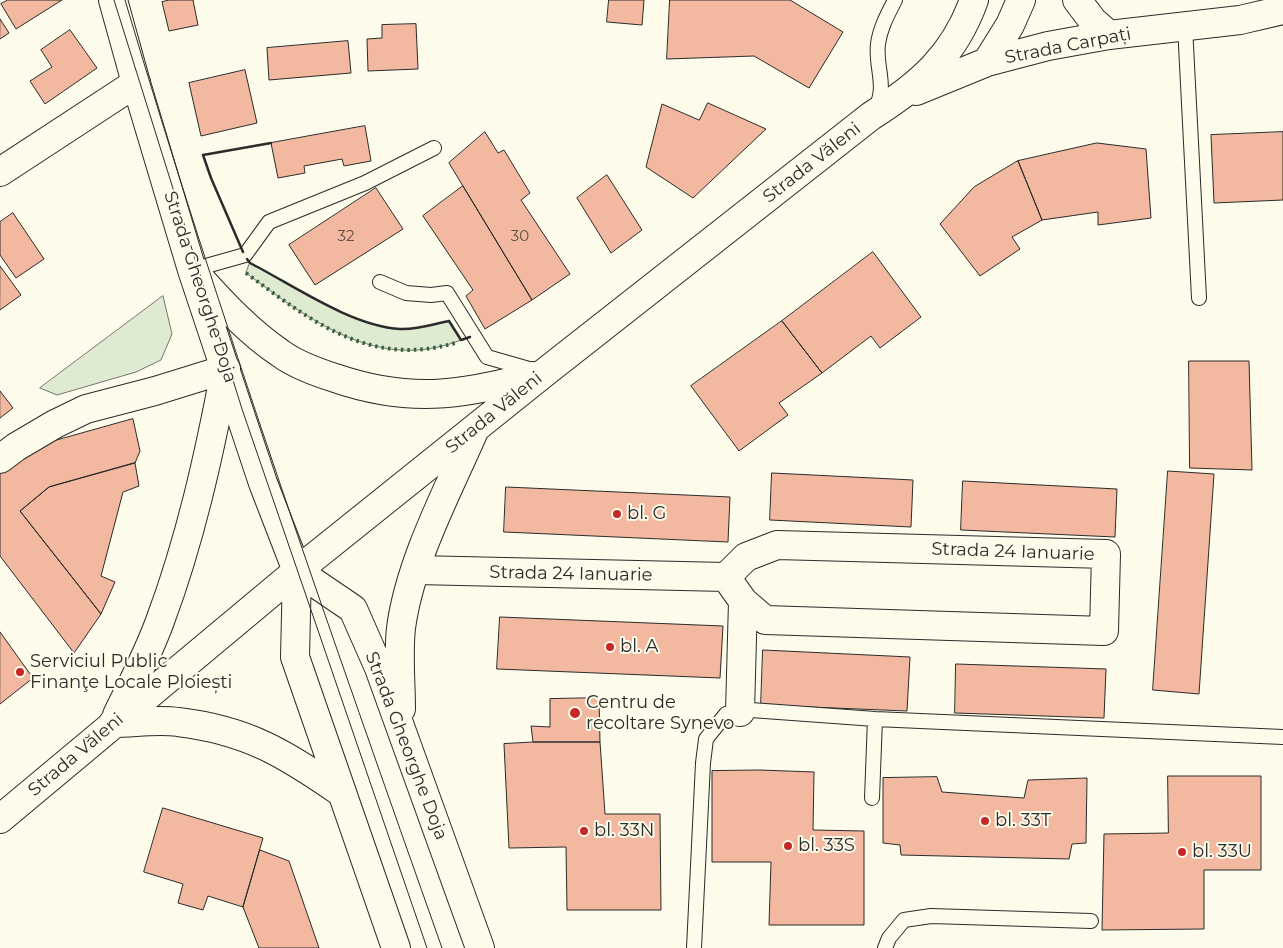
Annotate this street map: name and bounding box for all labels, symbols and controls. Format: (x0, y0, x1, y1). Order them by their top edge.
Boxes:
street label: Strada Carpați (1003, 23, 1133, 69)
street label: Strada Văleni (759, 118, 865, 208)
street label: Strada Gheorghe Doja (159, 189, 241, 385)
house number: 32 (338, 228, 354, 246)
house number: 30 (511, 228, 529, 246)
street label: Strada Văleni (441, 367, 547, 459)
place label: bl. G (627, 503, 666, 525)
marker: bl. G (611, 508, 623, 520)
street label: Strada 24 Ianuarie (931, 538, 1095, 566)
street label: Strada 24 Ianuarie (489, 562, 653, 586)
place label: bl. A (620, 636, 658, 658)
marker: bl. A (604, 641, 616, 653)
street label: Strada Gheorghe Doja (360, 649, 452, 843)
place label: Serviciul Public Finanţe Locale Ploiești (30, 651, 232, 694)
marker: Serviciul Public Finanţe Locale Ploiești (14, 666, 26, 678)
place label: Centru de recoltare Synevo (586, 692, 734, 734)
marker: Centru de recoltare Synevo (568, 706, 582, 720)
street label: Strada Văleni (24, 709, 128, 801)
place label: bl. 33T (995, 810, 1051, 832)
marker: bl. 33T (979, 815, 991, 827)
place label: bl. 33N (594, 820, 654, 842)
marker: bl. 33N (578, 825, 590, 837)
place label: bl. 33S (798, 835, 855, 857)
marker: bl. 33S (782, 840, 794, 852)
place label: bl. 33U (1192, 841, 1252, 863)
marker: bl. 33U (1176, 846, 1188, 858)

